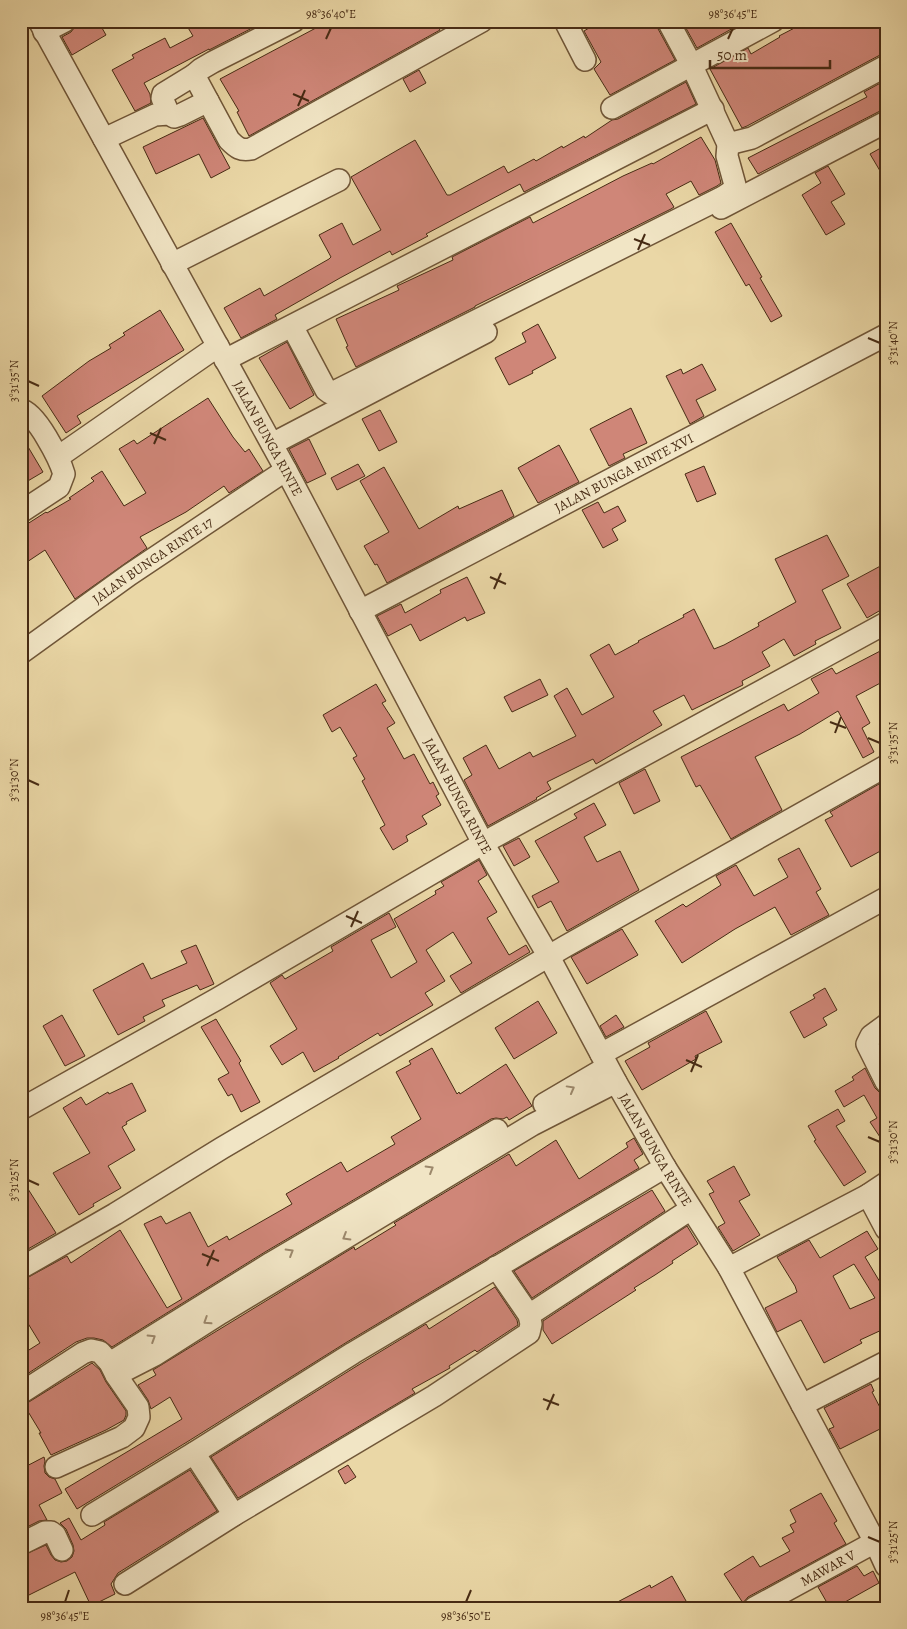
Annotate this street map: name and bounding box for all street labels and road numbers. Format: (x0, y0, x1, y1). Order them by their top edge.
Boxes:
street label: JALAN BUNGA RINTE (229, 377, 307, 499)
street label: JALAN BUNGA RINTE XVI (551, 428, 697, 517)
street label: JALAN BUNGA RINTE 17 (88, 512, 217, 608)
street label: JALAN BUNGA RINTE (420, 735, 497, 857)
street label: JALAN BUNGA RINTE (615, 1089, 697, 1210)
street label: MAWAR V (797, 1545, 859, 1590)

